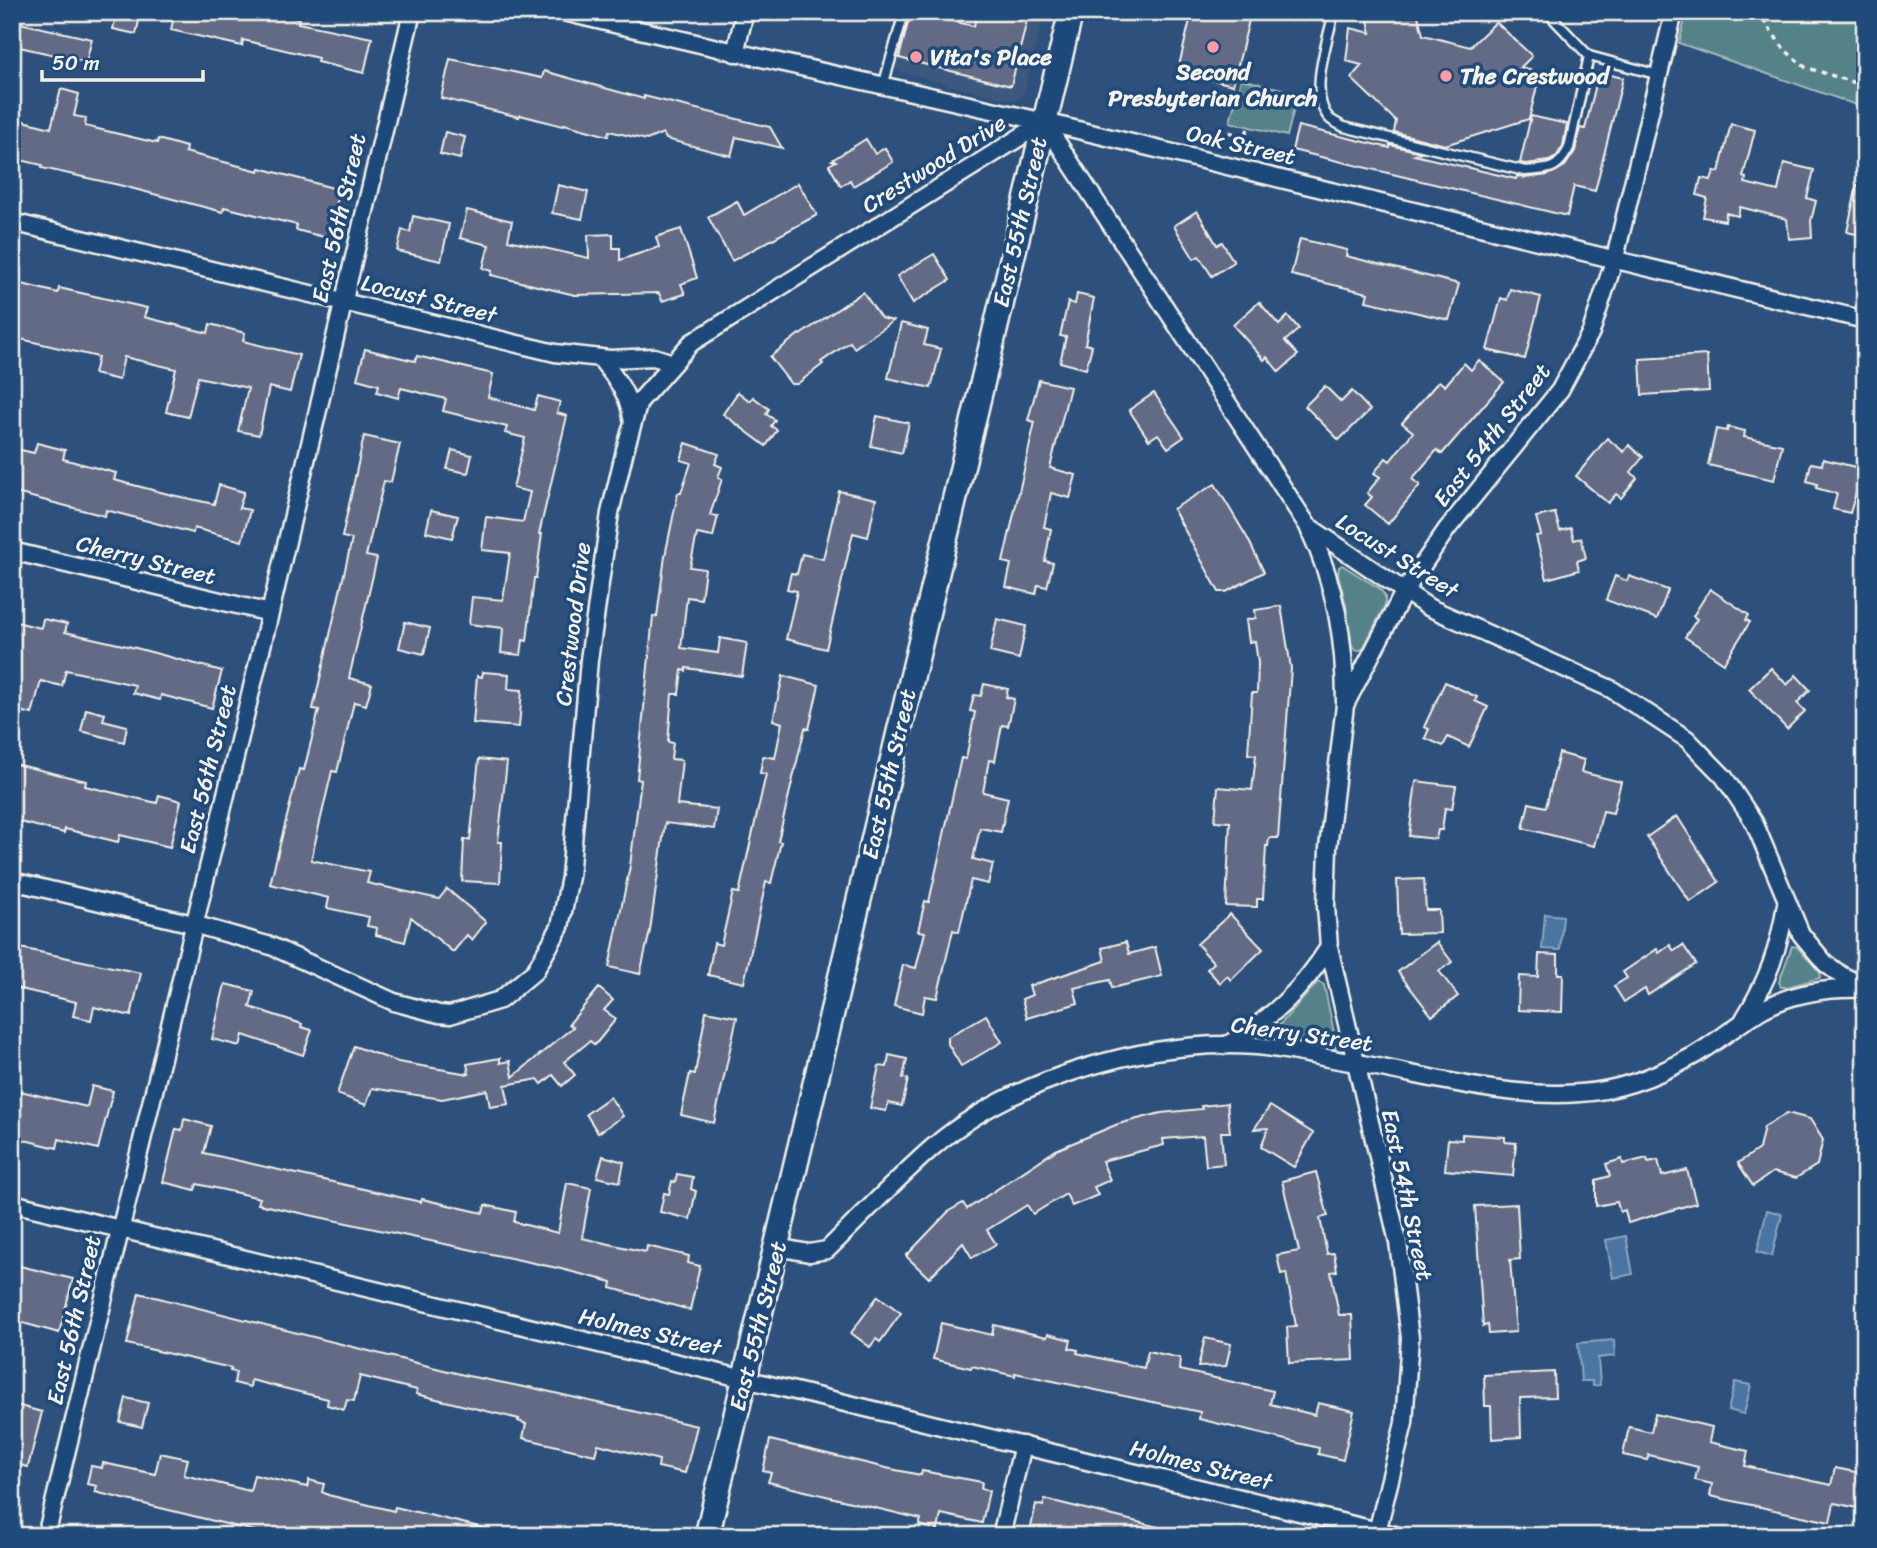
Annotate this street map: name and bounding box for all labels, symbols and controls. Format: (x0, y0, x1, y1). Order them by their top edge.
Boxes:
place label: Vita's Place (930, 37, 1052, 78)
scale bar (42, 38, 203, 82)
marker: Second Presbyterian Church (1205, 39, 1221, 55)
text: 50 m (52, 44, 100, 82)
marker: Vita's Place (908, 49, 924, 65)
place label: Second Presbyterian Church (1108, 52, 1318, 119)
place label: The Crestwood (1460, 56, 1611, 97)
marker: The Crestwood (1438, 68, 1454, 84)
street label: Crestwood Drive (853, 103, 1015, 225)
street label: Oak Street (1182, 112, 1300, 178)
street label: East 56th Street (300, 129, 378, 307)
street label: East 55th Street (980, 133, 1060, 311)
street label: Locust Street (357, 262, 503, 336)
street label: East 54th Street (1422, 354, 1562, 516)
street label: Locust Street (1327, 502, 1468, 611)
street label: Cherry Street (72, 523, 220, 597)
street label: Crestwood Drive (543, 540, 603, 708)
street label: East 56th Street (167, 680, 249, 858)
street label: East 55th Street (849, 685, 929, 863)
street label: Cherry Street (1229, 1004, 1375, 1064)
street label: East 54th Street (1369, 1106, 1445, 1284)
street label: East 56th Street (35, 1231, 113, 1409)
street label: East 55th Street (717, 1237, 799, 1415)
street label: Holmes Street (574, 1296, 727, 1369)
street label: Holmes Street (1125, 1428, 1278, 1503)

